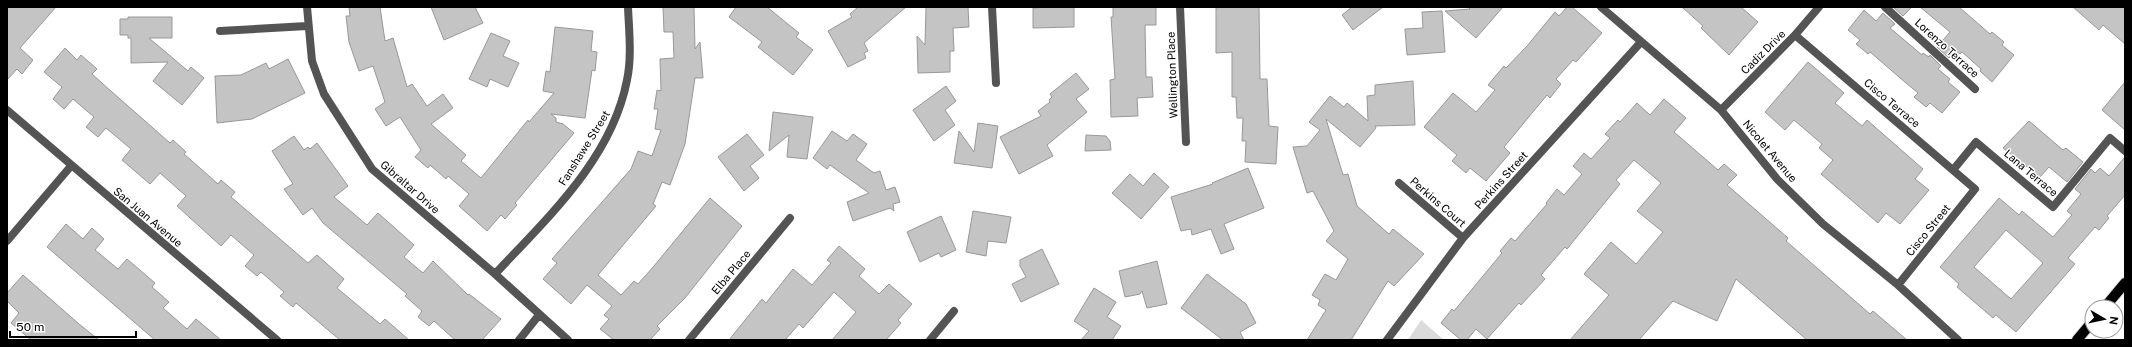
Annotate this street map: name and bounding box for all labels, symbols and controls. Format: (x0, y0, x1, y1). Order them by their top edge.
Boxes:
street label: Lorenzo Terrace (1913, 16, 1981, 80)
street label: Cadiz Drive (1739, 28, 1787, 76)
street label: Wellington Place (1164, 32, 1180, 118)
street label: Cisco Terrace (1862, 76, 1922, 130)
street label: Fanshawe Street (556, 108, 612, 188)
street label: Nicolet Avenue (1741, 118, 1799, 184)
street label: Lana Terrace (2002, 147, 2060, 199)
street label: Perkins Street (1472, 149, 1530, 211)
street label: Gibraltar Drive (378, 158, 442, 216)
street label: Perkins Court (1408, 175, 1468, 229)
street label: San Juan Avenue (111, 185, 185, 249)
street label: Cisco Street (1904, 202, 1952, 258)
street label: Elba Place (709, 248, 753, 296)
north arrow (2084, 299, 2124, 339)
scale bar (10, 313, 136, 339)
text: N (2107, 315, 2120, 326)
text: 50 m (16, 320, 44, 334)

